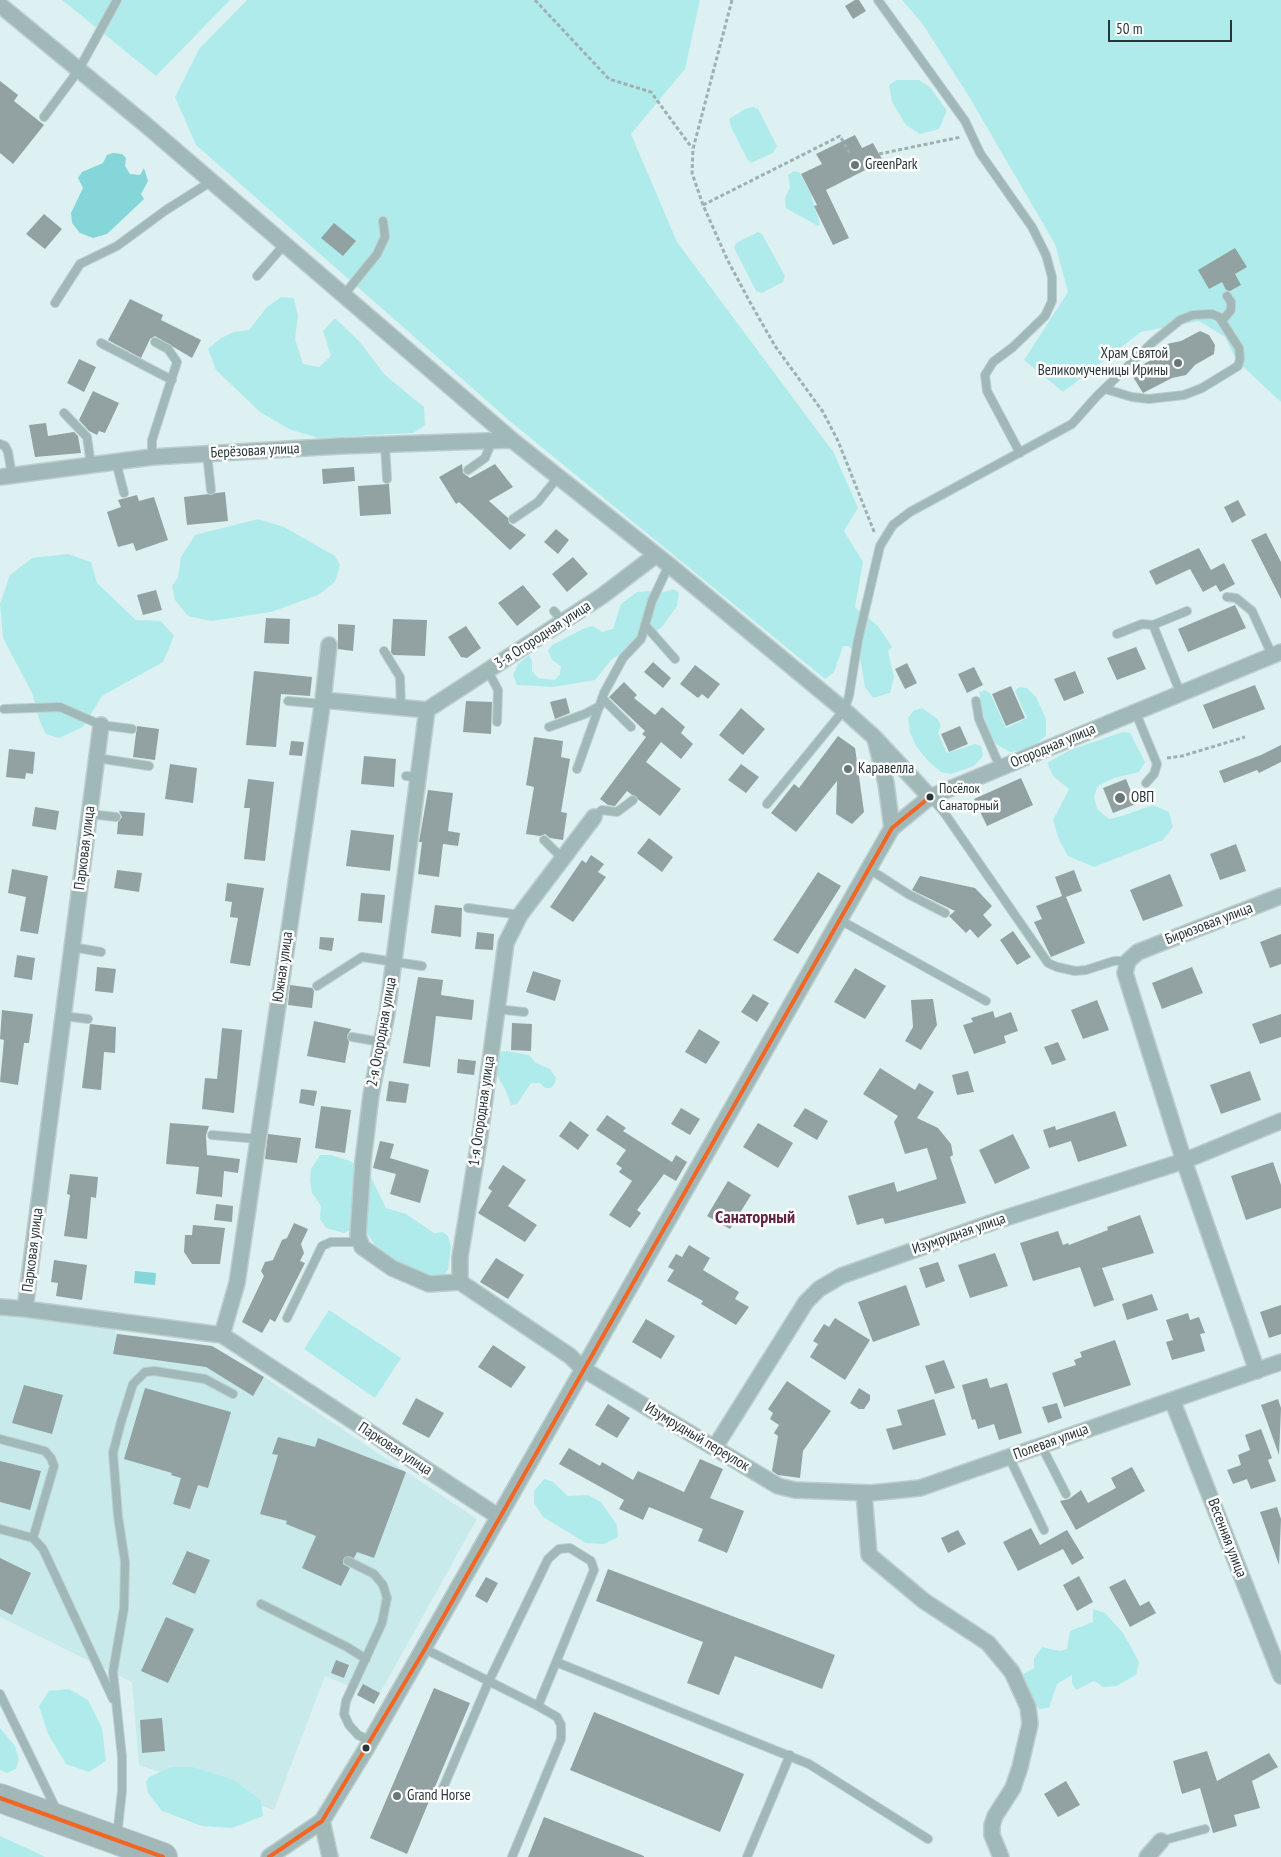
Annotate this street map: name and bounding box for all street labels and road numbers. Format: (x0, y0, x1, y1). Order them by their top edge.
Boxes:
street label: Берёзовая улица (210, 440, 300, 462)
street label: 3-я Огородная улица (492, 597, 594, 673)
street label: Огородная улица (1008, 720, 1098, 772)
street label: Парковая улица (71, 805, 99, 891)
street label: Бирюзовая улица (1163, 899, 1255, 949)
street label: Южная улица (269, 931, 297, 1003)
street label: 2-я Огородная улица (364, 976, 400, 1088)
street label: 1-я Огородная улица (465, 1055, 499, 1167)
street label: Парковая улица (19, 1207, 47, 1293)
street label: Изумрудная улица (910, 1210, 1008, 1258)
street label: Изумрудный переулок (642, 1399, 752, 1475)
street label: Парковая улица (355, 1418, 435, 1480)
street label: Полевая улица (1011, 1420, 1091, 1464)
street label: Весенняя улица (1204, 1496, 1250, 1580)

